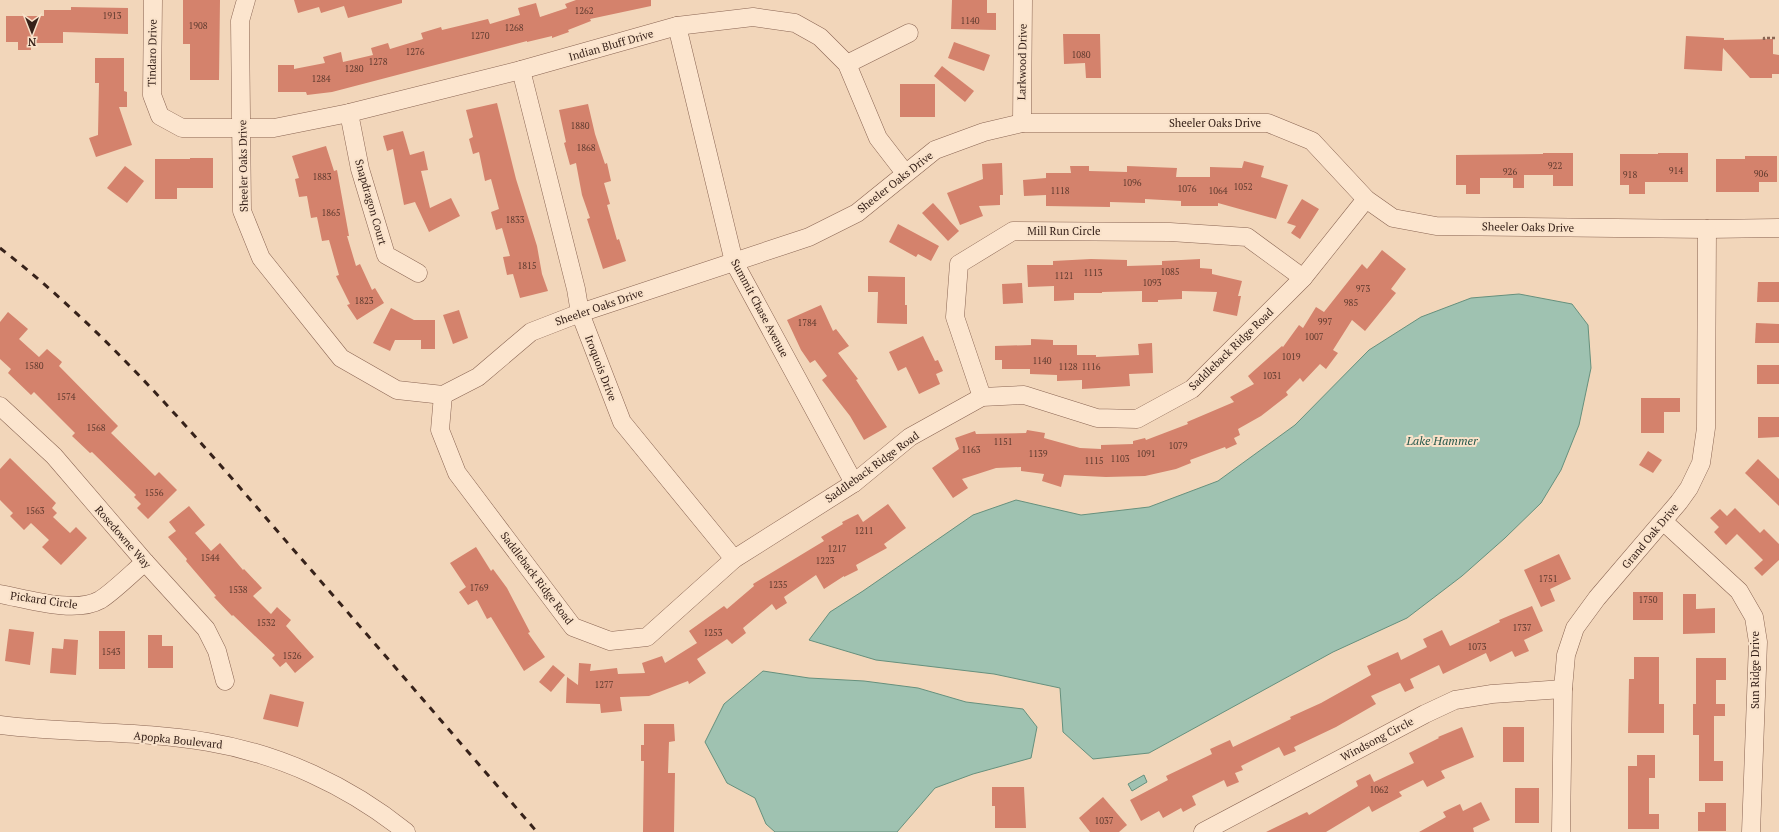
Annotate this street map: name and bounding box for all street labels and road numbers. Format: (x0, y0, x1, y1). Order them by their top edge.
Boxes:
street label: Tindaro Drive (144, 19, 160, 87)
street label: Larkwood Drive (1014, 23, 1030, 100)
street label: Indian Bluff Drive (567, 26, 655, 64)
street label: Sheeler Oaks Drive (1169, 116, 1262, 130)
street label: Sheeler Oaks Drive (235, 119, 251, 212)
street label: Sheeler Oaks Drive (854, 148, 936, 216)
street label: Snapdragon Court (352, 157, 390, 247)
street label: Sheeler Oaks Drive (1482, 219, 1575, 235)
street label: Mill Run Circle (1027, 224, 1101, 238)
street label: Summit Chase Avenue (728, 257, 792, 360)
street label: Sheeler Oaks Drive (553, 285, 645, 329)
street label: Saddleback Ridge Road (1186, 305, 1276, 393)
street label: Iroquois Drive (582, 333, 620, 403)
street label: Saddleback Ridge Road (822, 428, 922, 506)
street label: Grand Oak Drive (1619, 500, 1682, 572)
street label: Rosedowne Way (92, 503, 154, 572)
street label: Saddleback Ridge Road (498, 529, 576, 627)
street label: Pickard Circle (9, 588, 79, 612)
street label: Sun Ridge Drive (1748, 631, 1762, 709)
street label: Windsong Circle (1338, 714, 1416, 764)
street label: Apopka Boulevard (133, 728, 223, 752)

